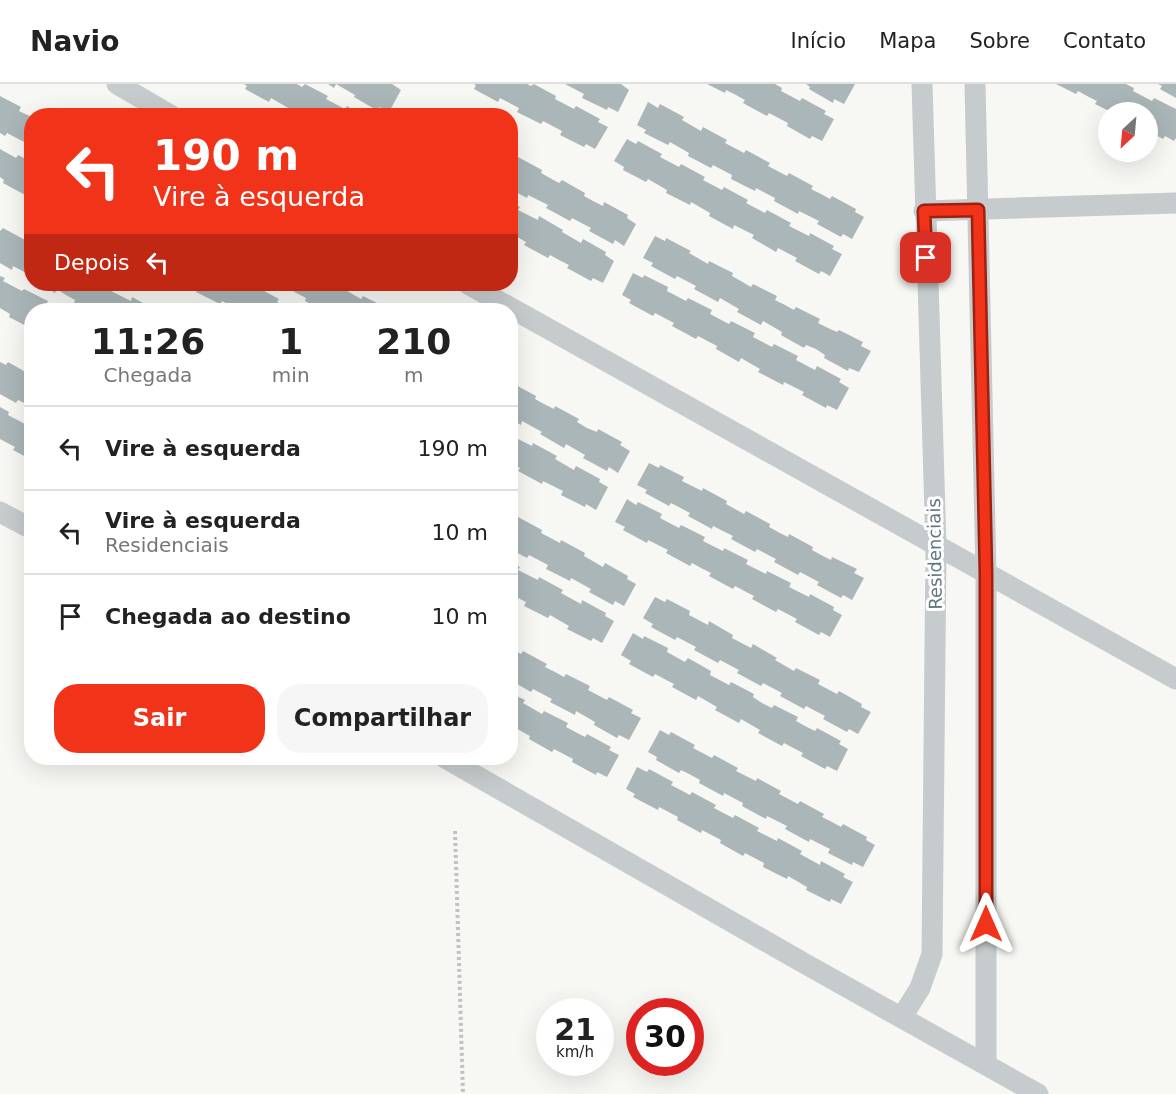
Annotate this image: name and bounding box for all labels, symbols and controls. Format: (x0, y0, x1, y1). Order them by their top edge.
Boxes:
text: Navio (30, 25, 119, 58)
text: Início (791, 29, 846, 53)
text: Mapa (879, 29, 936, 53)
text: Sobre (969, 29, 1030, 53)
text: Contato (1063, 29, 1146, 53)
north arrow (1098, 102, 1158, 162)
map controls (1098, 102, 1158, 162)
text: 190 m (153, 131, 299, 180)
icon: left (54, 132, 132, 210)
text: Vire à esquerda (153, 181, 365, 212)
pin (900, 232, 951, 283)
icon: arrive (909, 241, 942, 274)
icon: left (141, 246, 174, 279)
text: Depois (54, 250, 129, 275)
text: 11:26 (91, 321, 205, 362)
text: 1 (278, 321, 303, 362)
text: 210 (376, 321, 451, 362)
text: Chegada (103, 363, 192, 387)
text: min (272, 363, 310, 387)
text: m (404, 363, 424, 387)
icon: left (54, 432, 87, 465)
text: Vire à esquerda (105, 436, 301, 461)
text: 190 m (418, 436, 488, 461)
street label: Residenciais (923, 498, 946, 610)
text: Vire à esquerda (105, 508, 301, 533)
icon: left (54, 516, 87, 549)
text: 10 m (432, 520, 488, 545)
text: Residenciais (105, 533, 229, 557)
icon: arrive (54, 600, 87, 633)
text: Chegada ao destino (105, 604, 351, 629)
text: 10 m (432, 604, 488, 629)
button: Sair (54, 684, 265, 753)
button: Compartilhar (277, 684, 488, 753)
position arrow (954, 892, 1018, 956)
speed limit sign: 30 (626, 998, 704, 1076)
text: 21 (554, 1012, 596, 1047)
text: km/h (556, 1043, 594, 1061)

